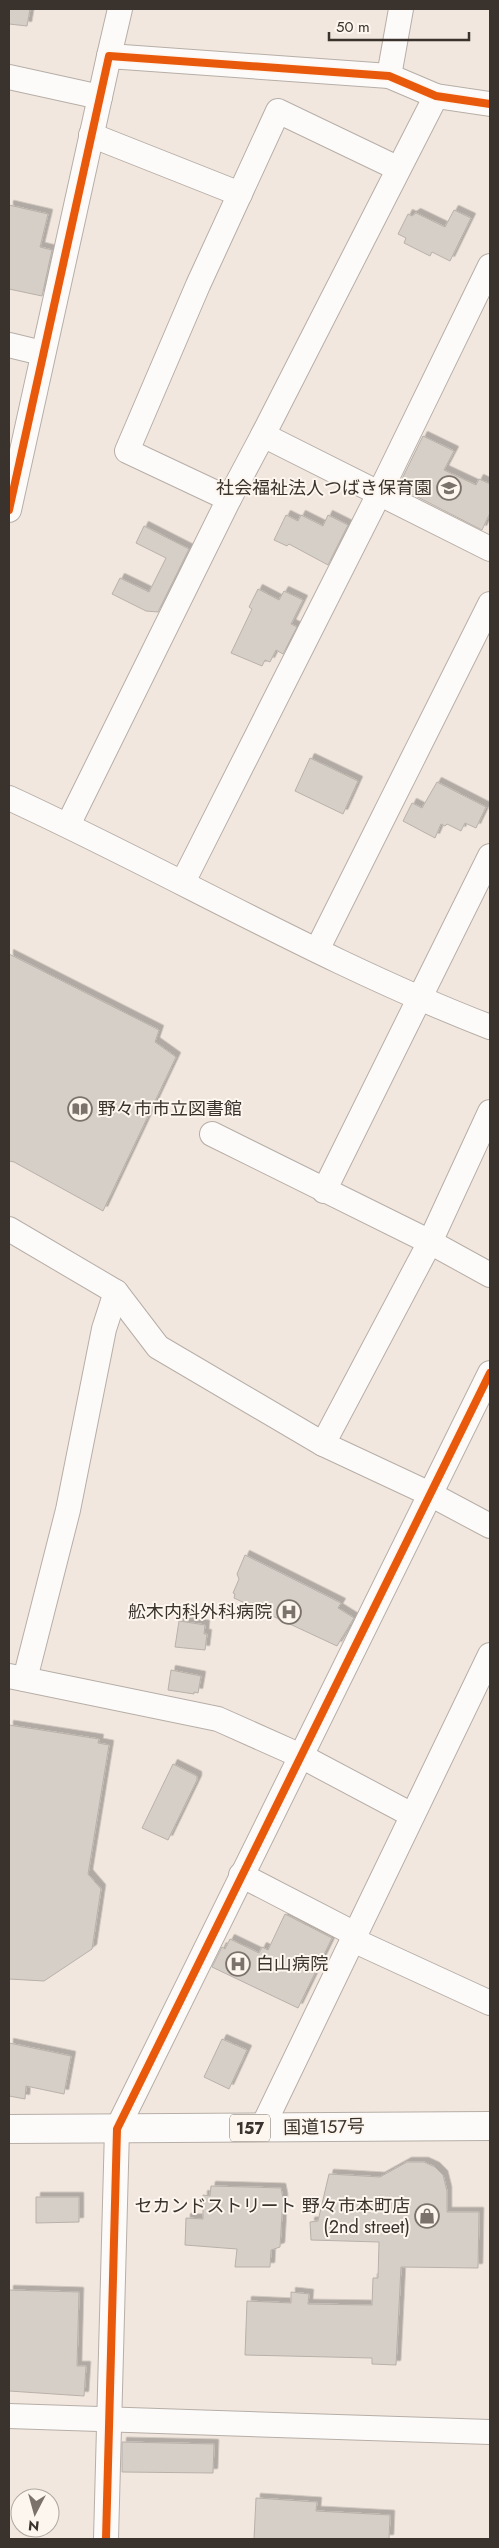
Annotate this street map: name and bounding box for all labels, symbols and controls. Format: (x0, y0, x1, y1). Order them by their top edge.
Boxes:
scale bar (329, 10, 469, 42)
text: 50 m (336, 16, 370, 38)
place label: 社会福祉法人つばき保育園 (216, 475, 432, 501)
school or university icon: 社会福祉法人つばき保育園 (436, 475, 462, 501)
library icon: 野々市市立図書館 (67, 1096, 93, 1122)
place label: 野々市市立図書館 (98, 1096, 242, 1122)
place label: 舩木内科外科病院 (128, 1599, 272, 1625)
hospital icon: 舩木内科外科病院 (276, 1599, 302, 1625)
hospital icon: 白山病院 (225, 1951, 251, 1977)
place label: 白山病院 (256, 1951, 328, 1977)
street label: 国道157号 (283, 2113, 365, 2141)
road number: 157 (230, 2114, 270, 2142)
place label: セカンドストリート 野々市本町店 (2nd street) (135, 2193, 410, 2240)
shop icon: セカンドストリート 野々市本町店 (2nd street) (414, 2203, 440, 2229)
north arrow (10, 2488, 60, 2538)
text: N (27, 2515, 40, 2536)

